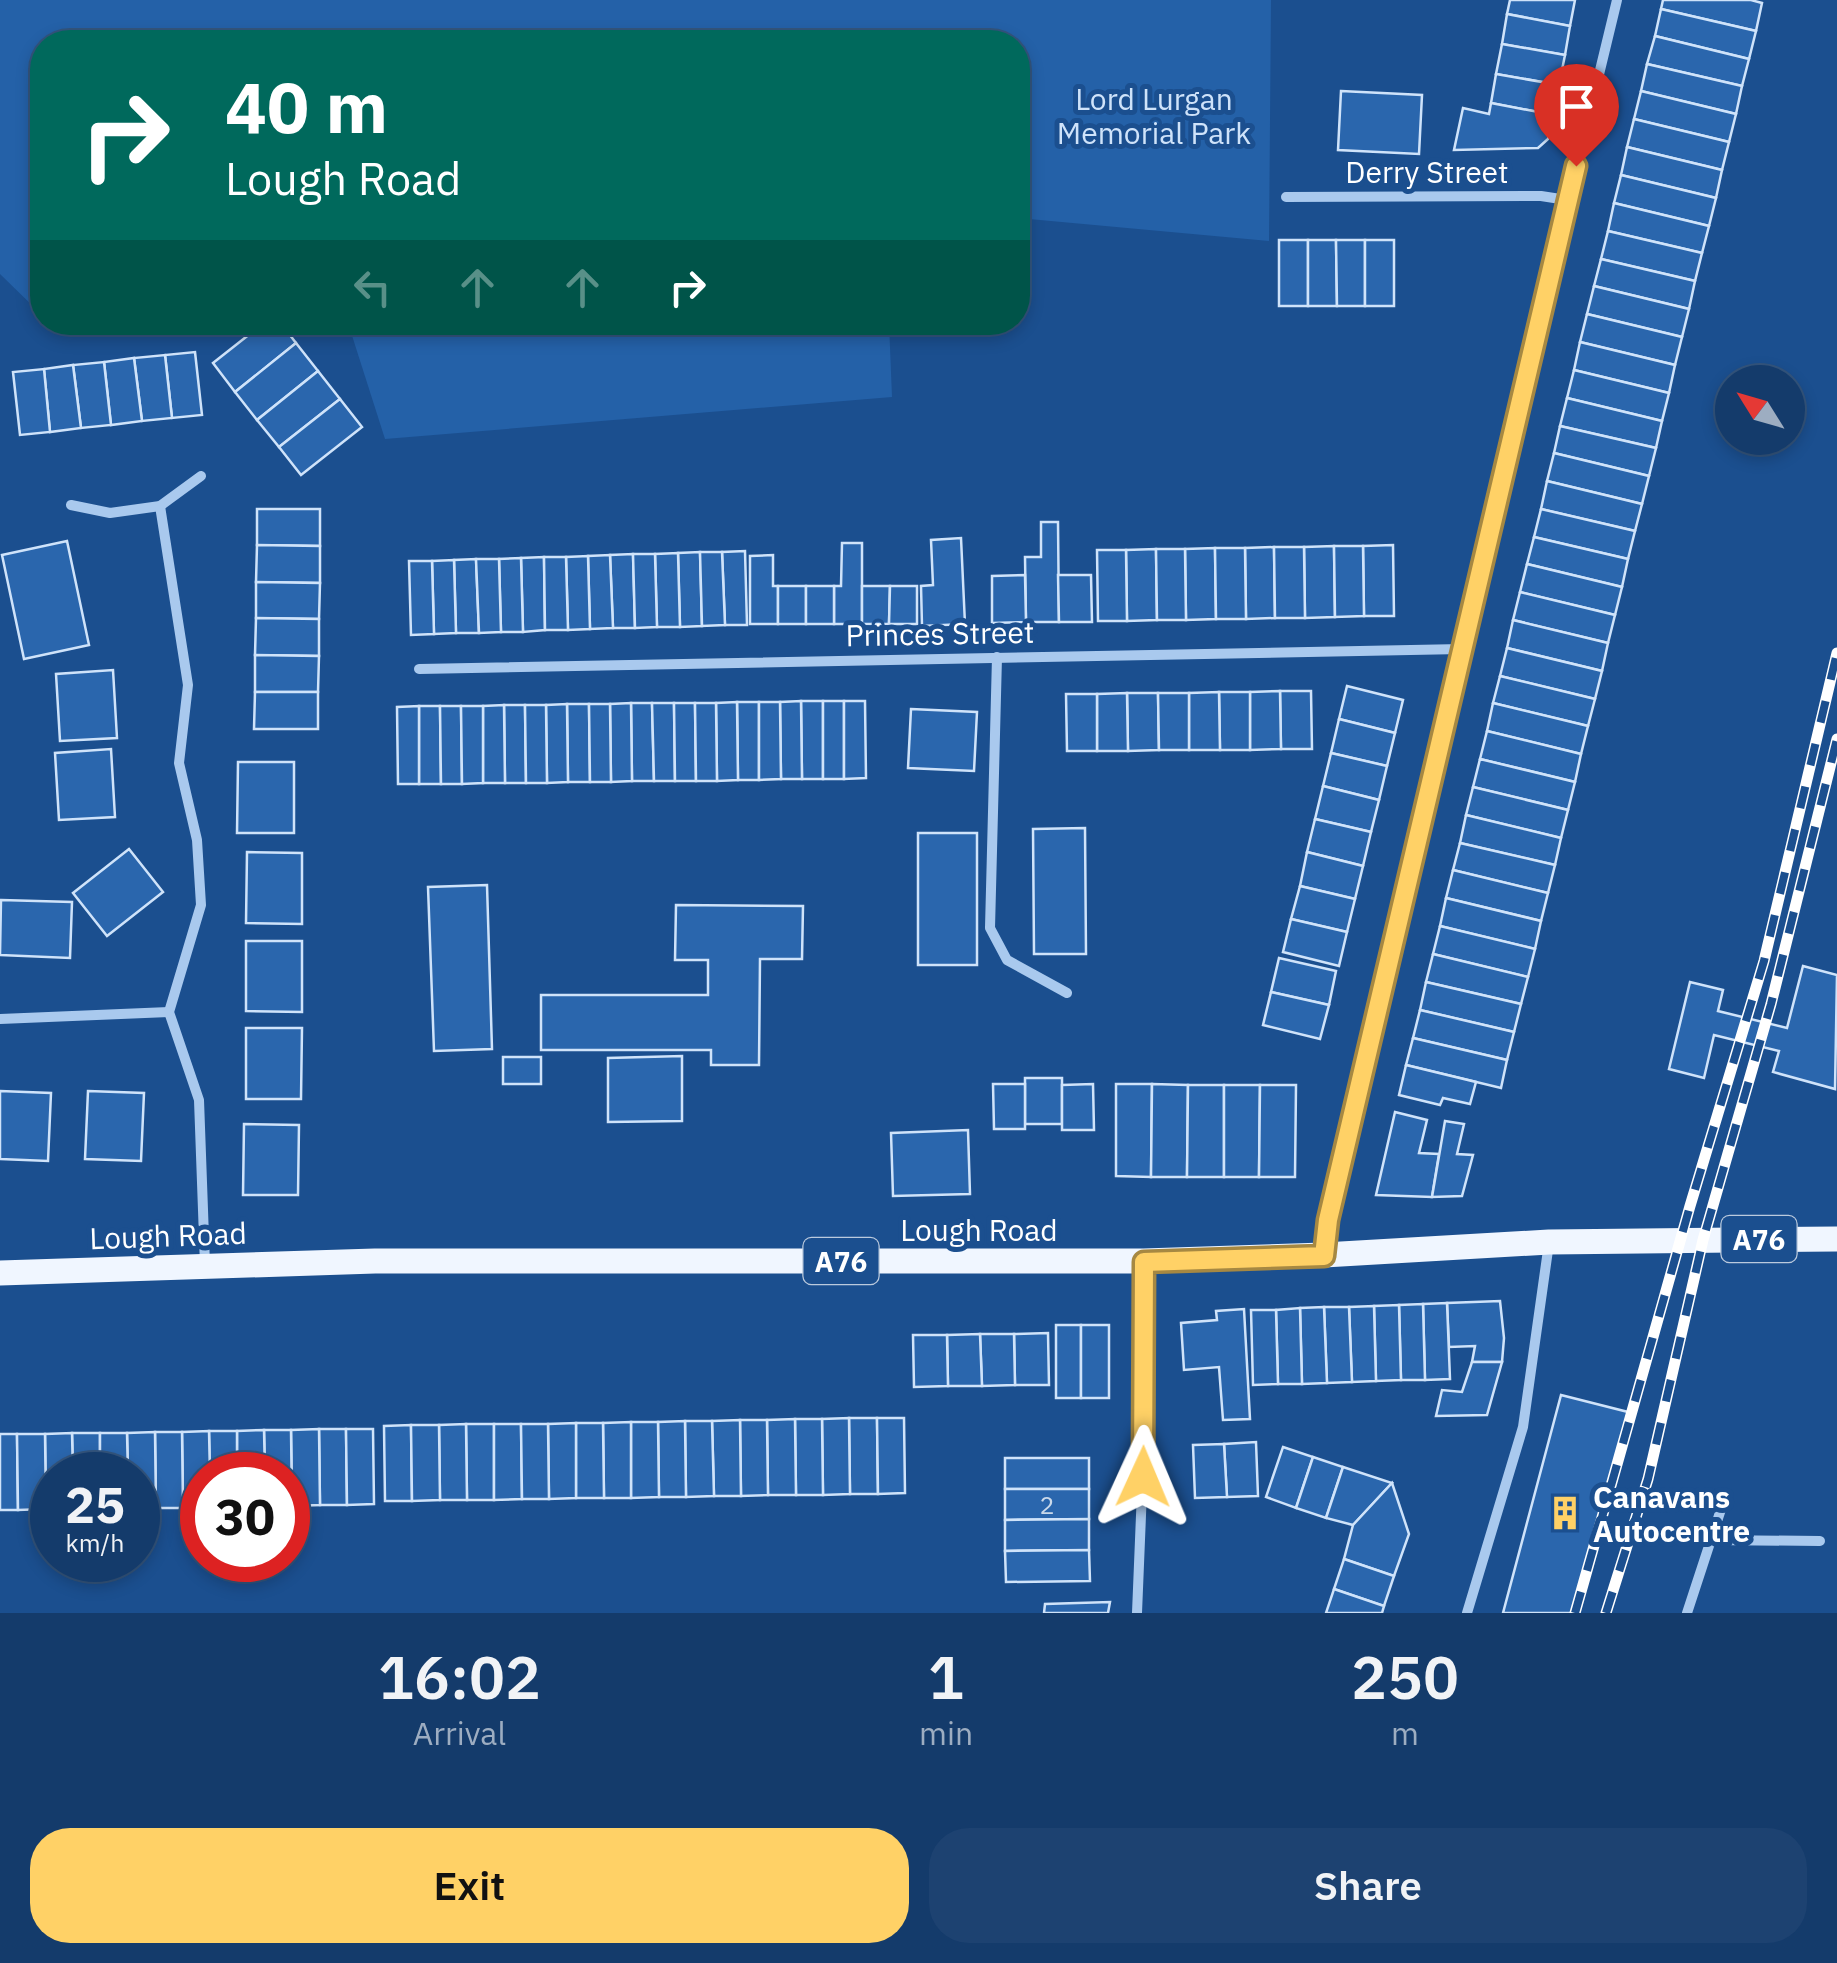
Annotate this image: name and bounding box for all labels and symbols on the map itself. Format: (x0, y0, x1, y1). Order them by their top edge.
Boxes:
pin (1534, 64, 1619, 167)
park label: Lord Lurgan Memorial Park (1057, 79, 1251, 152)
street label: Derry Street (1345, 152, 1509, 191)
north arrow (1715, 365, 1805, 455)
street label: Princes Street (845, 612, 1035, 654)
street label: Lough Road (900, 1210, 1058, 1249)
street label: Lough Road (89, 1213, 247, 1257)
road number: A76 (1722, 1216, 1796, 1262)
road number: A76 (804, 1238, 878, 1284)
position arrow (1091, 1425, 1195, 1529)
speed limit sign: 30 (180, 1452, 310, 1582)
place label: Canavans Autocentre (1593, 1477, 1750, 1550)
house number: 2 (1039, 1488, 1055, 1521)
building icon: Canavans Autocentre (1546, 1494, 1584, 1532)

